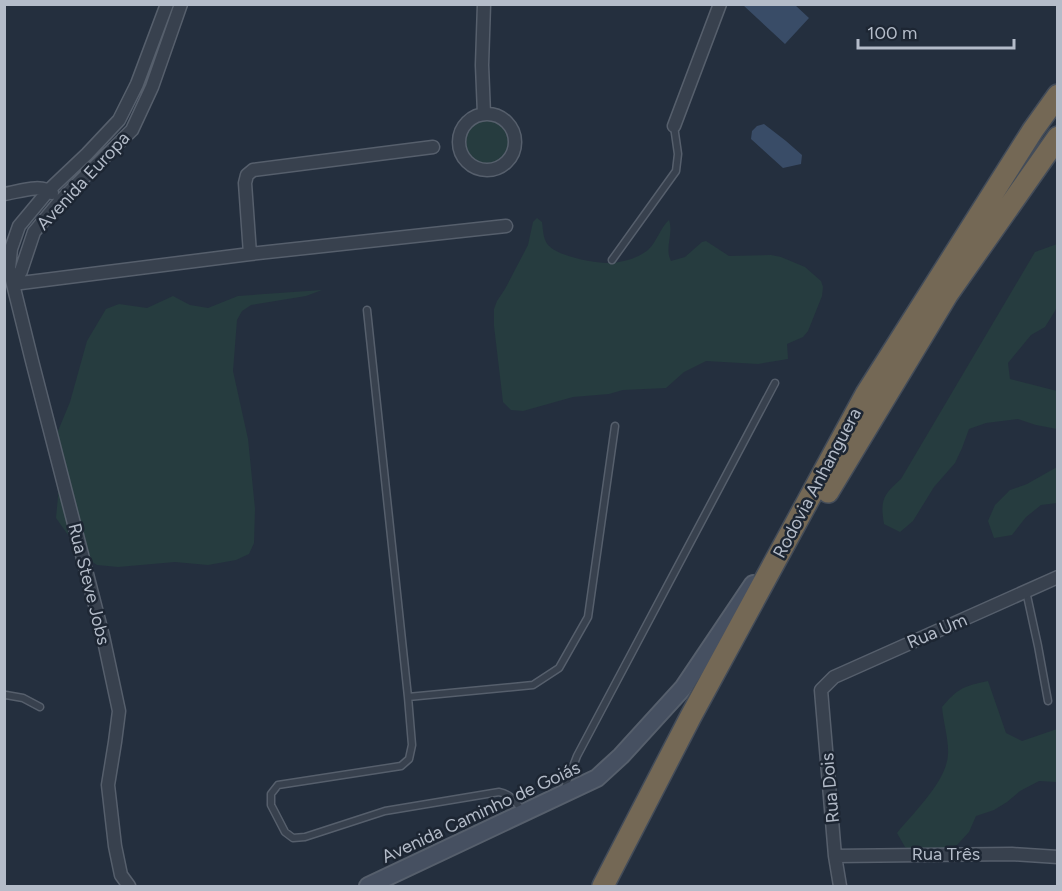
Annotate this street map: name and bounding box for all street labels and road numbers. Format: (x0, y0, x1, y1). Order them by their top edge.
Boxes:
street label: Avenida Europa (32, 127, 134, 235)
street label: Rodovia Anhanguera (768, 404, 866, 562)
street label: Rua Steve Jobs (63, 521, 115, 647)
street label: Rua Um (904, 609, 970, 653)
street label: Rua Dois (816, 752, 844, 824)
street label: Avenida Caminho de Goiás (378, 756, 584, 868)
street label: Rua Três (912, 843, 980, 865)

